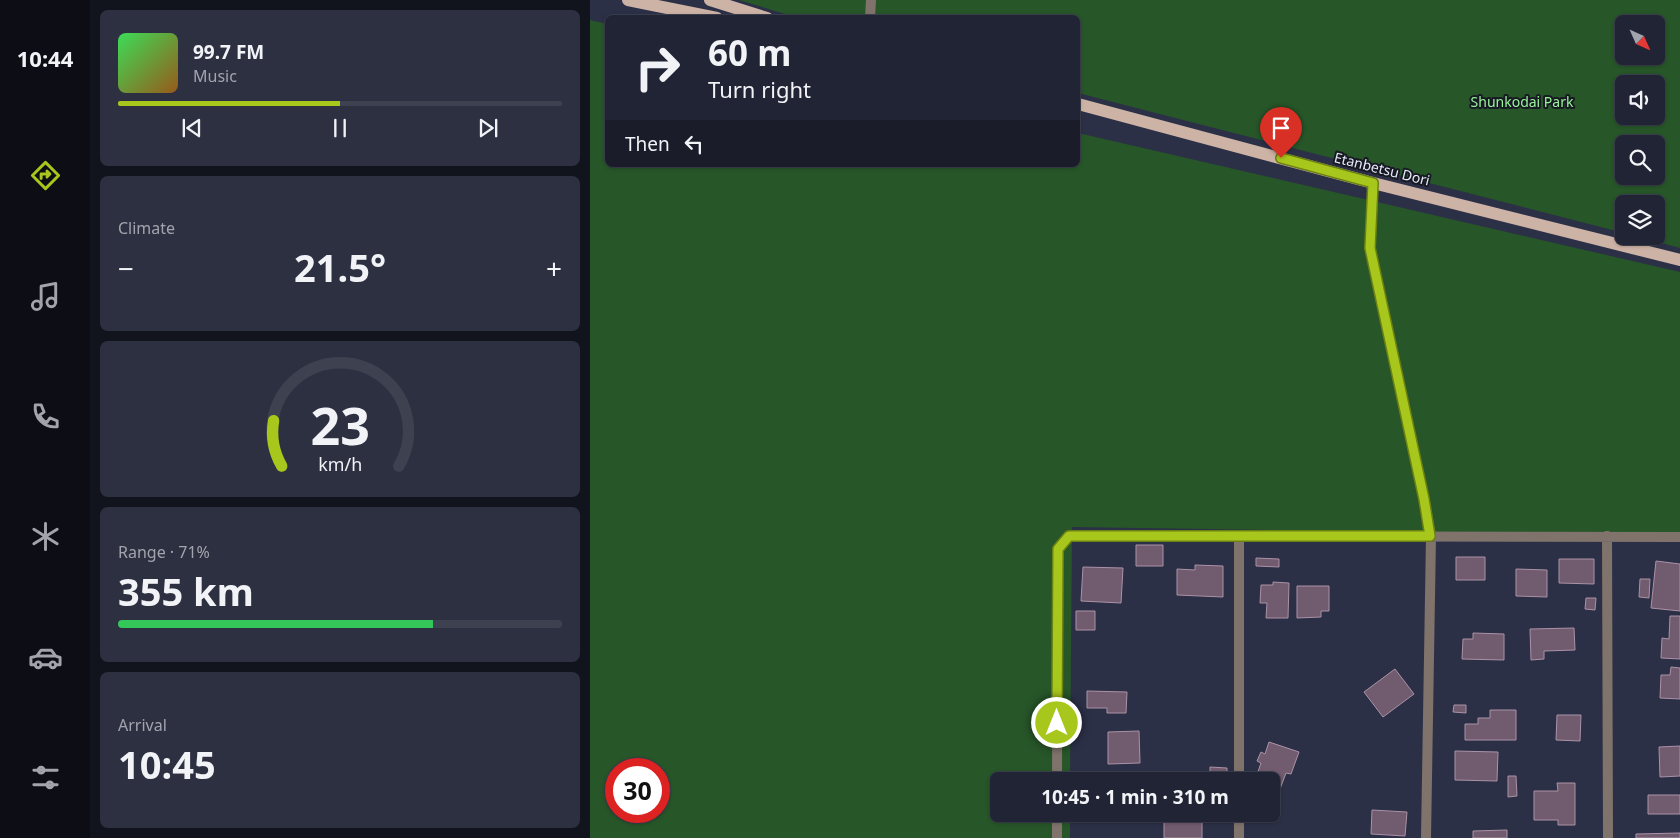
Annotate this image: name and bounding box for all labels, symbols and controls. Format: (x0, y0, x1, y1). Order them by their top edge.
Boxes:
north arrow (1615, 15, 1665, 65)
map controls (1615, 15, 1665, 245)
text: 60 m (708, 29, 791, 76)
icon: right (625, 35, 690, 100)
text: 99.7 FM (193, 39, 264, 65)
text: 10:44 (17, 43, 73, 73)
text: Music (193, 65, 237, 87)
text: Turn right (708, 74, 811, 104)
button: sound (1615, 75, 1665, 125)
park label: Shunkodai Park (1471, 92, 1574, 111)
pin (1260, 107, 1302, 158)
icon: previous (178, 114, 206, 142)
icon: pause (326, 114, 354, 142)
icon: next (474, 114, 502, 142)
icon: arrive (1267, 114, 1295, 142)
icon: left (680, 130, 708, 158)
text: Then (625, 131, 670, 157)
button: search (1615, 135, 1665, 185)
street label: Etanbetsu Dori (1332, 147, 1432, 190)
icon: directions (28, 158, 63, 193)
button: layers (1615, 195, 1665, 245)
text: Climate (118, 217, 175, 239)
text: 21.5° (294, 241, 386, 293)
text: − (118, 249, 134, 287)
text: + (546, 249, 562, 287)
icon: music (28, 279, 63, 314)
text: 23 (310, 389, 370, 460)
icon: phone (28, 399, 63, 434)
text: km/h (318, 452, 362, 476)
icon: climate (28, 519, 63, 554)
text: Range · 71% (118, 541, 210, 563)
text: 355 km (118, 565, 254, 617)
icon: car (28, 640, 63, 675)
position arrow (1030, 696, 1082, 748)
text: Arrival (118, 714, 167, 736)
text: 10:45 (118, 738, 216, 790)
speed limit sign: 30 (605, 758, 670, 823)
icon: filters (28, 760, 63, 795)
text: 10:45 · 1 min · 310 m (1041, 784, 1229, 810)

